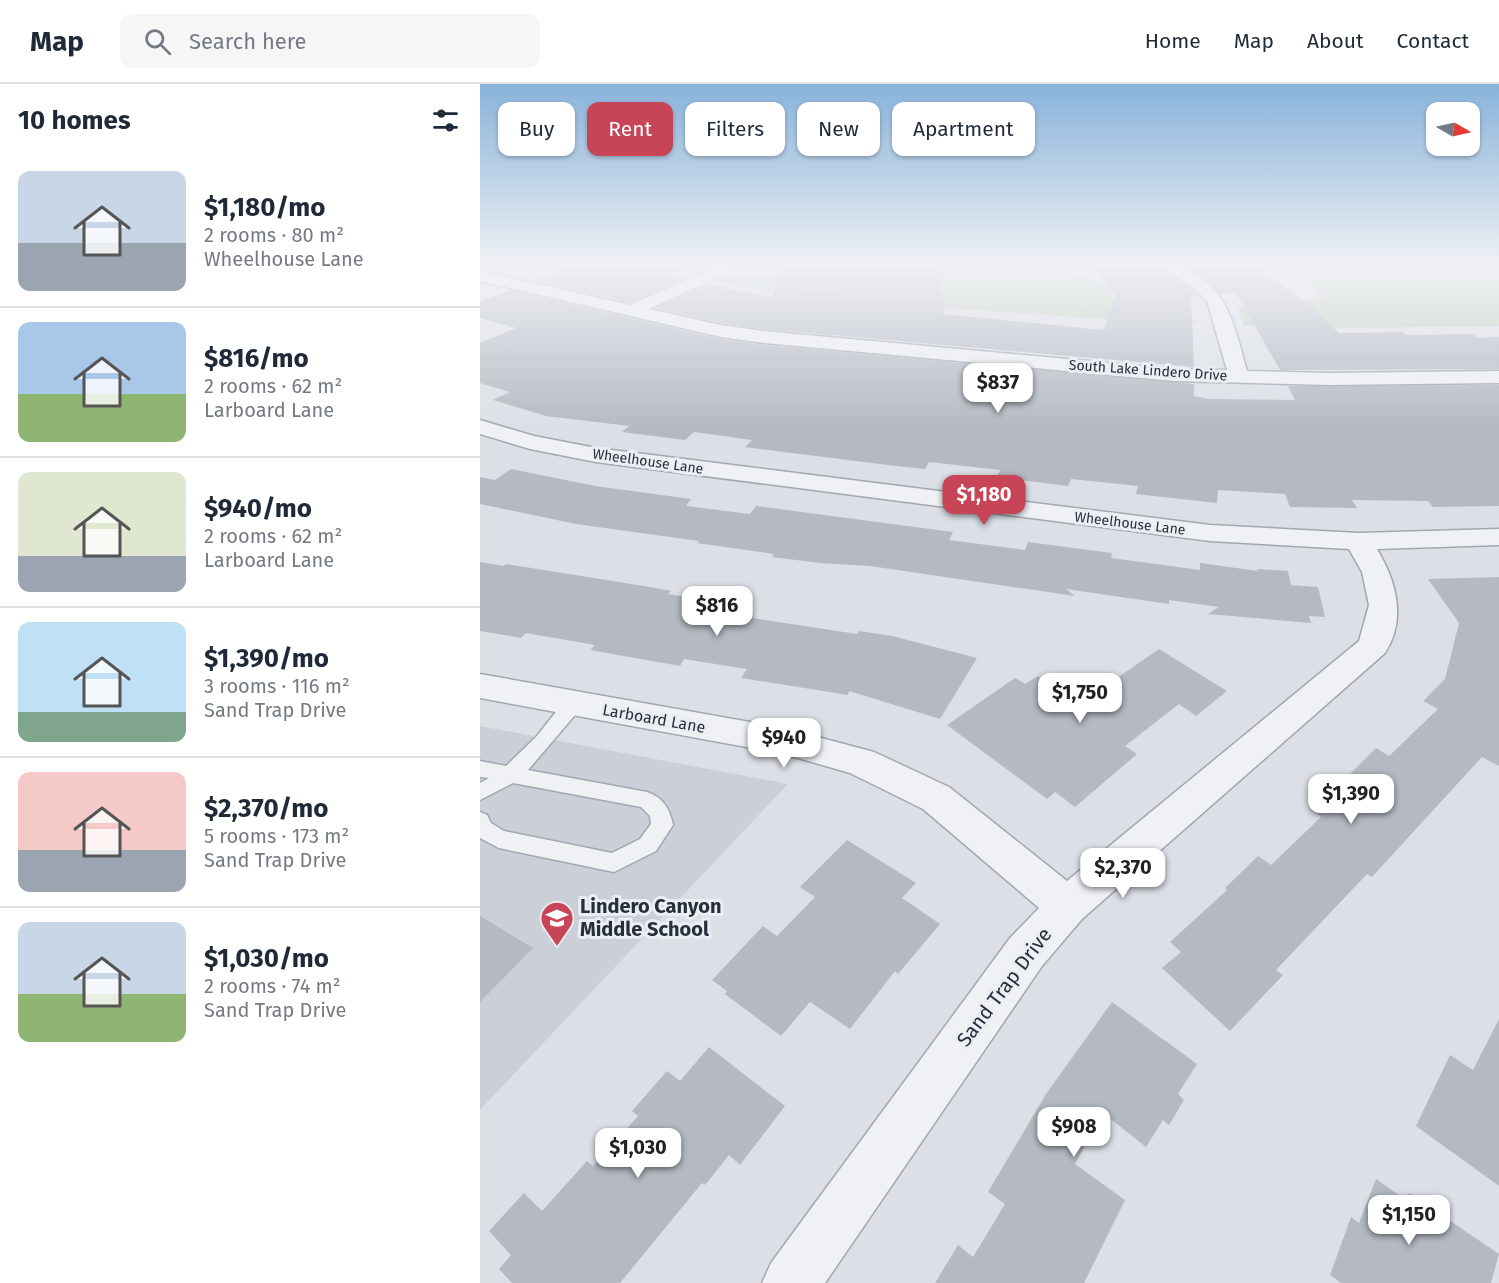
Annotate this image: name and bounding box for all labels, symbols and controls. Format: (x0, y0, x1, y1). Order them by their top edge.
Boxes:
search box (120, 14, 540, 68)
text: Map (30, 25, 84, 58)
icon: search (141, 25, 174, 58)
text: Search here (189, 28, 307, 55)
text: Home (1145, 28, 1201, 54)
text: Map (1234, 28, 1274, 54)
text: About (1307, 28, 1364, 54)
text: Contact (1397, 28, 1469, 54)
chip: Buy (498, 102, 575, 156)
chip: Rent (587, 102, 673, 156)
chip: Filters (685, 102, 785, 156)
chip: New (797, 102, 880, 156)
chip: Apartment (892, 102, 1035, 156)
north arrow (1426, 102, 1480, 156)
map controls (1426, 102, 1480, 156)
icon: filters (429, 104, 462, 137)
text: 10 homes (18, 105, 131, 136)
text: $1,180/mo (204, 192, 325, 223)
icon: home (66, 195, 138, 267)
text: 2 rooms · 80 m² (204, 223, 344, 247)
text: Wheelhouse Lane (204, 247, 364, 271)
text: $816/mo (204, 343, 309, 374)
icon: home (66, 346, 138, 418)
street label: South Lake Lindero Drive (1068, 356, 1228, 385)
pin: $837 (962, 363, 1034, 414)
text: $837 (977, 370, 1019, 394)
text: 2 rooms · 62 m² (204, 374, 342, 398)
text: Larboard Lane (204, 398, 334, 422)
street label: Wheelhouse Lane (591, 445, 704, 478)
pin: $1,180 (935, 475, 1033, 526)
text: $1,180 (957, 482, 1011, 506)
text: $940/mo (204, 493, 312, 524)
icon: home (66, 496, 138, 568)
street label: Wheelhouse Lane (1073, 508, 1186, 539)
text: 2 rooms · 62 m² (204, 524, 342, 548)
text: Larboard Lane (204, 548, 334, 572)
pin: $816 (681, 586, 753, 637)
text: $816 (696, 593, 738, 617)
text: $1,390/mo (204, 643, 329, 674)
icon: home (66, 646, 138, 718)
pin: $1,750 (1031, 673, 1129, 724)
text: 3 rooms · 116 m² (204, 674, 350, 698)
text: $1,750 (1052, 680, 1108, 704)
text: Sand Trap Drive (204, 698, 346, 722)
street label: Larboard Lane (601, 700, 707, 737)
pin: $940 (748, 718, 820, 769)
text: $940 (762, 725, 806, 749)
pin: $1,390 (1302, 774, 1400, 825)
text: $1,390 (1322, 781, 1380, 805)
text: $2,370/mo (204, 793, 329, 824)
icon: home (66, 796, 138, 868)
text: 5 rooms · 173 m² (204, 824, 349, 848)
text: Sand Trap Drive (204, 848, 346, 872)
pin: $2,370 (1074, 848, 1172, 899)
text: $2,370 (1094, 855, 1152, 879)
place label: Lindero Canyon Middle School (580, 894, 721, 941)
school or university icon: Lindero Canyon Middle School (539, 900, 575, 947)
street label: Sand Trap Drive (952, 923, 1056, 1051)
text: $1,030/mo (204, 943, 329, 974)
icon: home (66, 946, 138, 1018)
text: 2 rooms · 74 m² (204, 974, 341, 998)
text: Sand Trap Drive (204, 998, 346, 1022)
pin: $908 (1038, 1107, 1110, 1158)
text: $908 (1051, 1114, 1097, 1138)
pin: $1,030 (589, 1128, 687, 1179)
text: $1,030 (609, 1135, 667, 1159)
pin: $1,150 (1360, 1195, 1458, 1246)
text: $1,150 (1382, 1202, 1436, 1226)

